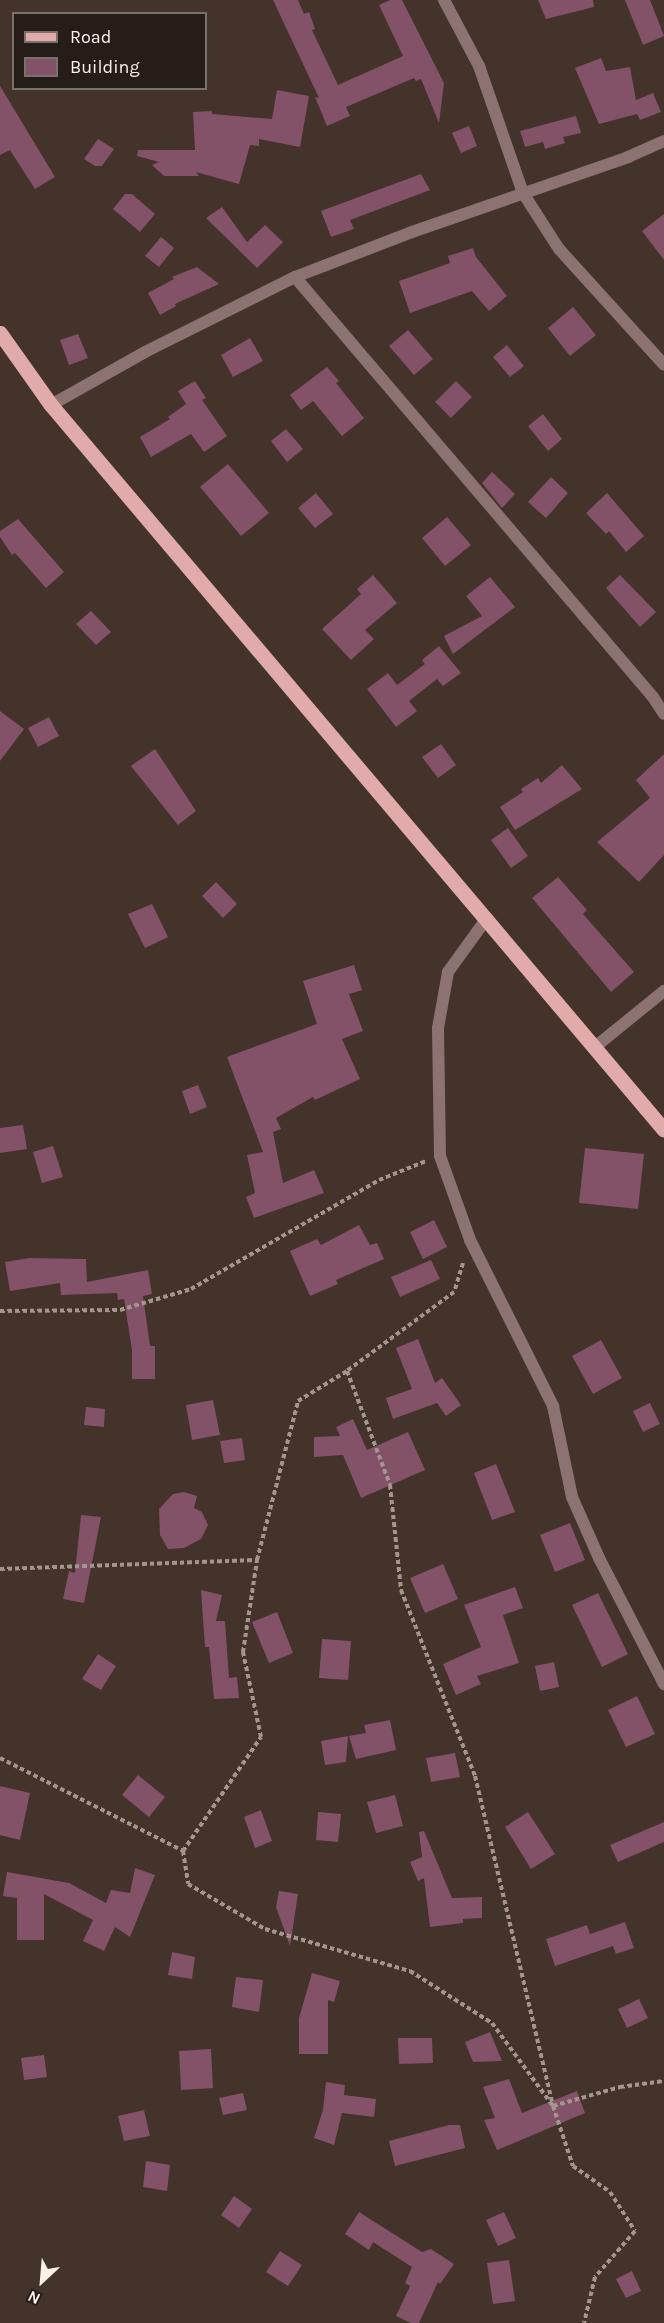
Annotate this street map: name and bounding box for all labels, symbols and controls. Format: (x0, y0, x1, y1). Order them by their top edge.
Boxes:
legend (12, 12, 207, 90)
text: Road (70, 26, 111, 48)
text: Building (70, 56, 140, 78)
north arrow (12, 2251, 72, 2311)
text: N (25, 2287, 43, 2309)

